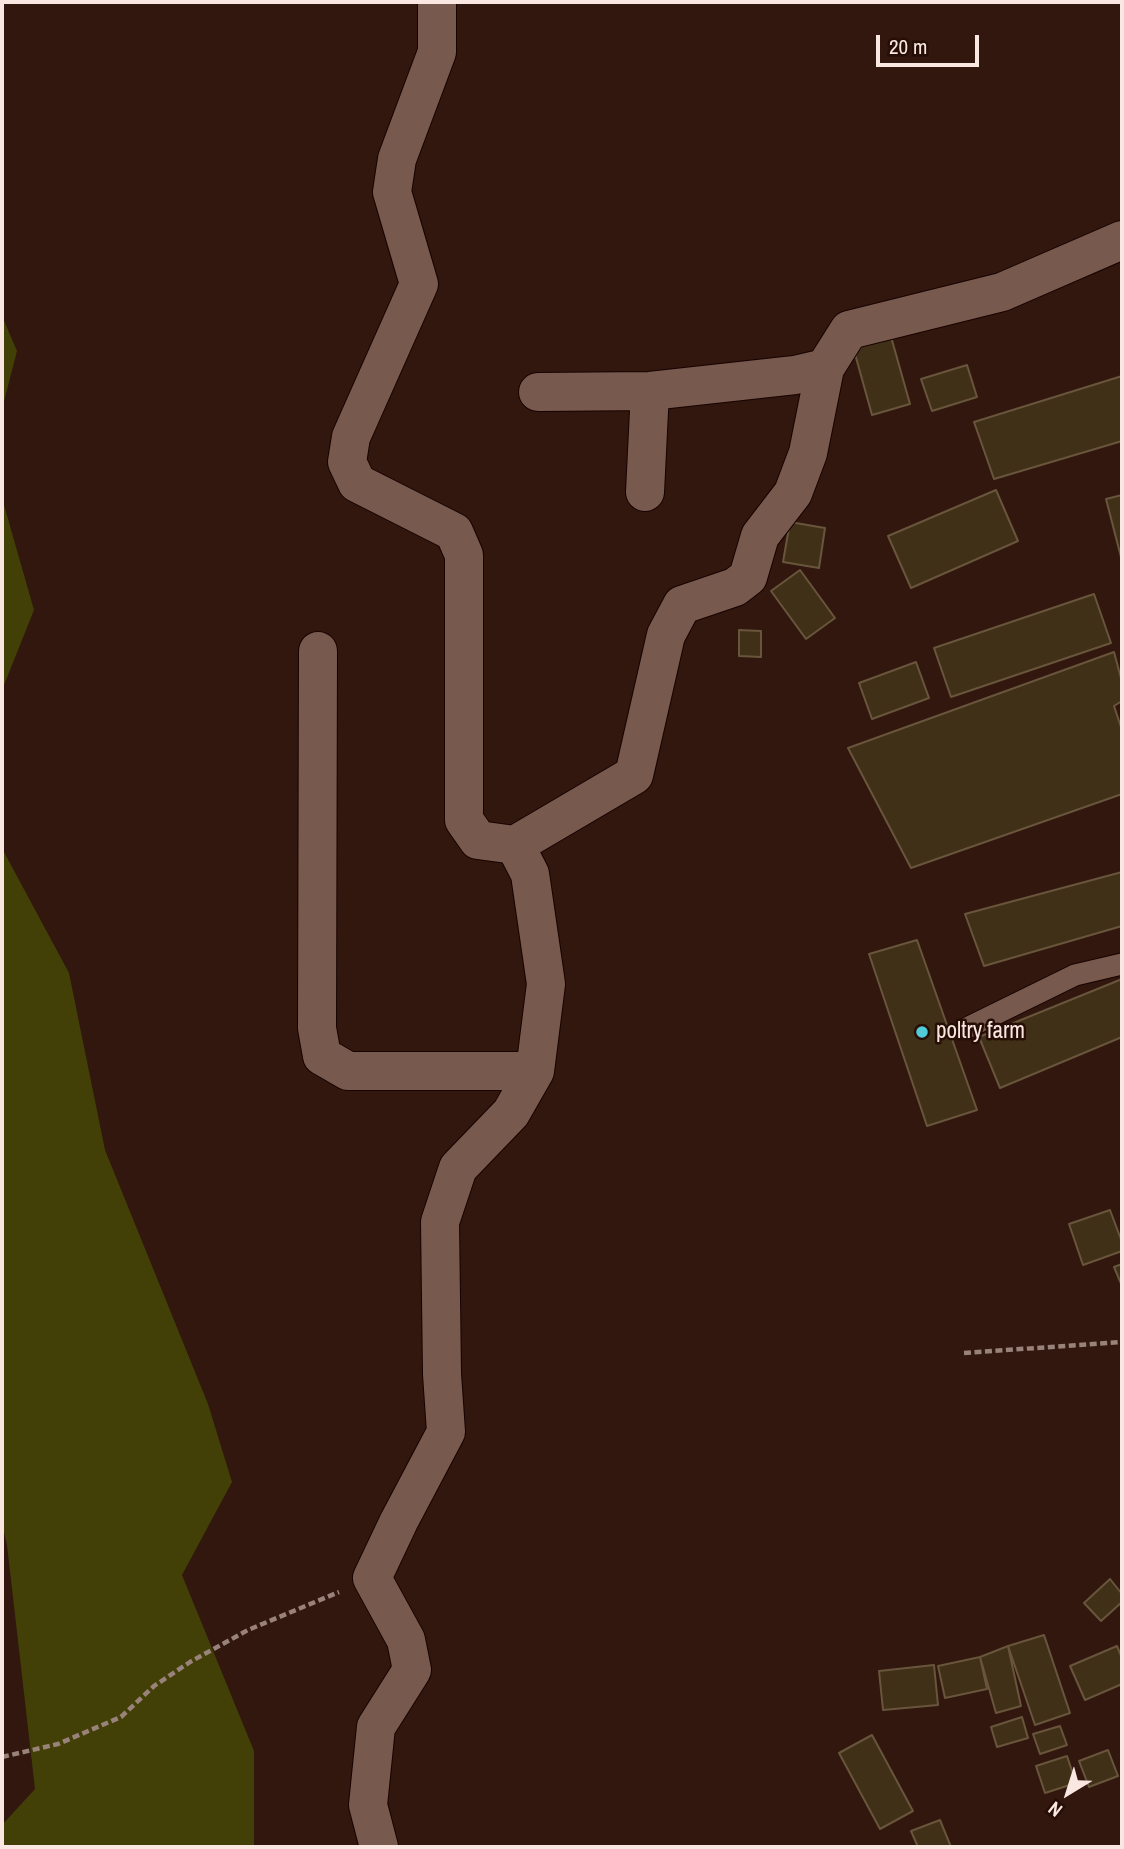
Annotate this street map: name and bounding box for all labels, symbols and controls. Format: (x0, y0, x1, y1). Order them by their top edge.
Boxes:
scale bar (879, 21, 982, 65)
text: 20 m (889, 32, 927, 61)
place label: poltry farm (936, 1018, 1025, 1046)
marker: poltry farm (914, 1024, 930, 1040)
north arrow (1033, 1758, 1103, 1828)
text: N (1043, 1796, 1068, 1823)

